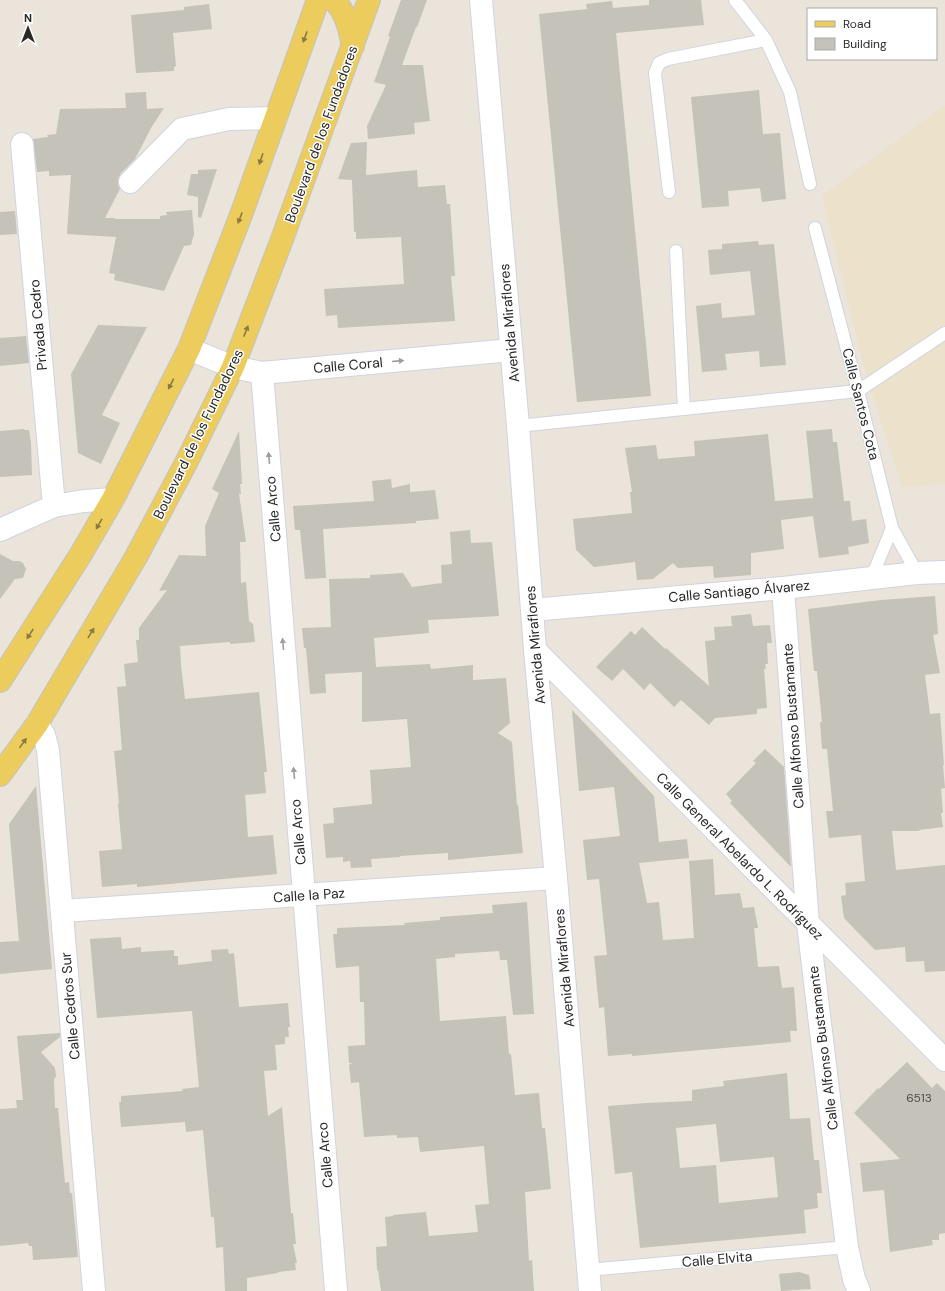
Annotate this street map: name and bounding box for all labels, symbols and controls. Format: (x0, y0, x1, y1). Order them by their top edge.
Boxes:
north arrow (8, 8, 48, 48)
legend (807, 8, 937, 60)
text: N (24, 11, 32, 25)
text: Road (843, 16, 871, 32)
one-way arrow (301, 31, 307, 43)
text: Building (843, 36, 887, 52)
street label: Boulevard de los Fundadores (281, 43, 361, 225)
one-way arrow (258, 154, 264, 166)
one-way arrow (237, 213, 243, 225)
street label: Avenida Miraflores (495, 263, 523, 383)
street label: Privada Cedro (25, 279, 51, 371)
one-way arrow (244, 324, 250, 336)
street label: Boulevard de los Fundadores (149, 346, 247, 522)
street label: Calle Santos Cota (838, 346, 884, 462)
street label: Calle Coral (312, 353, 384, 377)
one-way arrow (392, 357, 404, 364)
one-way arrow (168, 378, 175, 390)
one-way arrow (265, 452, 272, 464)
street label: Calle Arco (261, 475, 285, 543)
one-way arrow (95, 518, 102, 530)
street label: Calle Santiago Álvarez (668, 576, 810, 606)
street label: Avenida Miraflores (521, 585, 549, 705)
one-way arrow (87, 628, 95, 638)
one-way arrow (26, 629, 34, 640)
one-way arrow (280, 637, 287, 650)
street label: Calle Alfonso Bustamante (778, 643, 808, 809)
one-way arrow (19, 738, 27, 748)
one-way arrow (290, 767, 297, 779)
street label: Calle General Abelardo L. Rodríguez (652, 768, 828, 944)
street label: Calle Arco (286, 798, 310, 866)
street label: Calle la Paz (273, 884, 345, 906)
street label: Avenida Miraflores (550, 908, 578, 1028)
street label: Calle Cedros Sur (56, 952, 84, 1060)
street label: Calle Alfonso Bustamante (804, 965, 842, 1131)
house number: 6513 (906, 1090, 932, 1106)
street label: Calle Arco (313, 1121, 337, 1189)
street label: Calle Elvita (681, 1247, 753, 1271)

